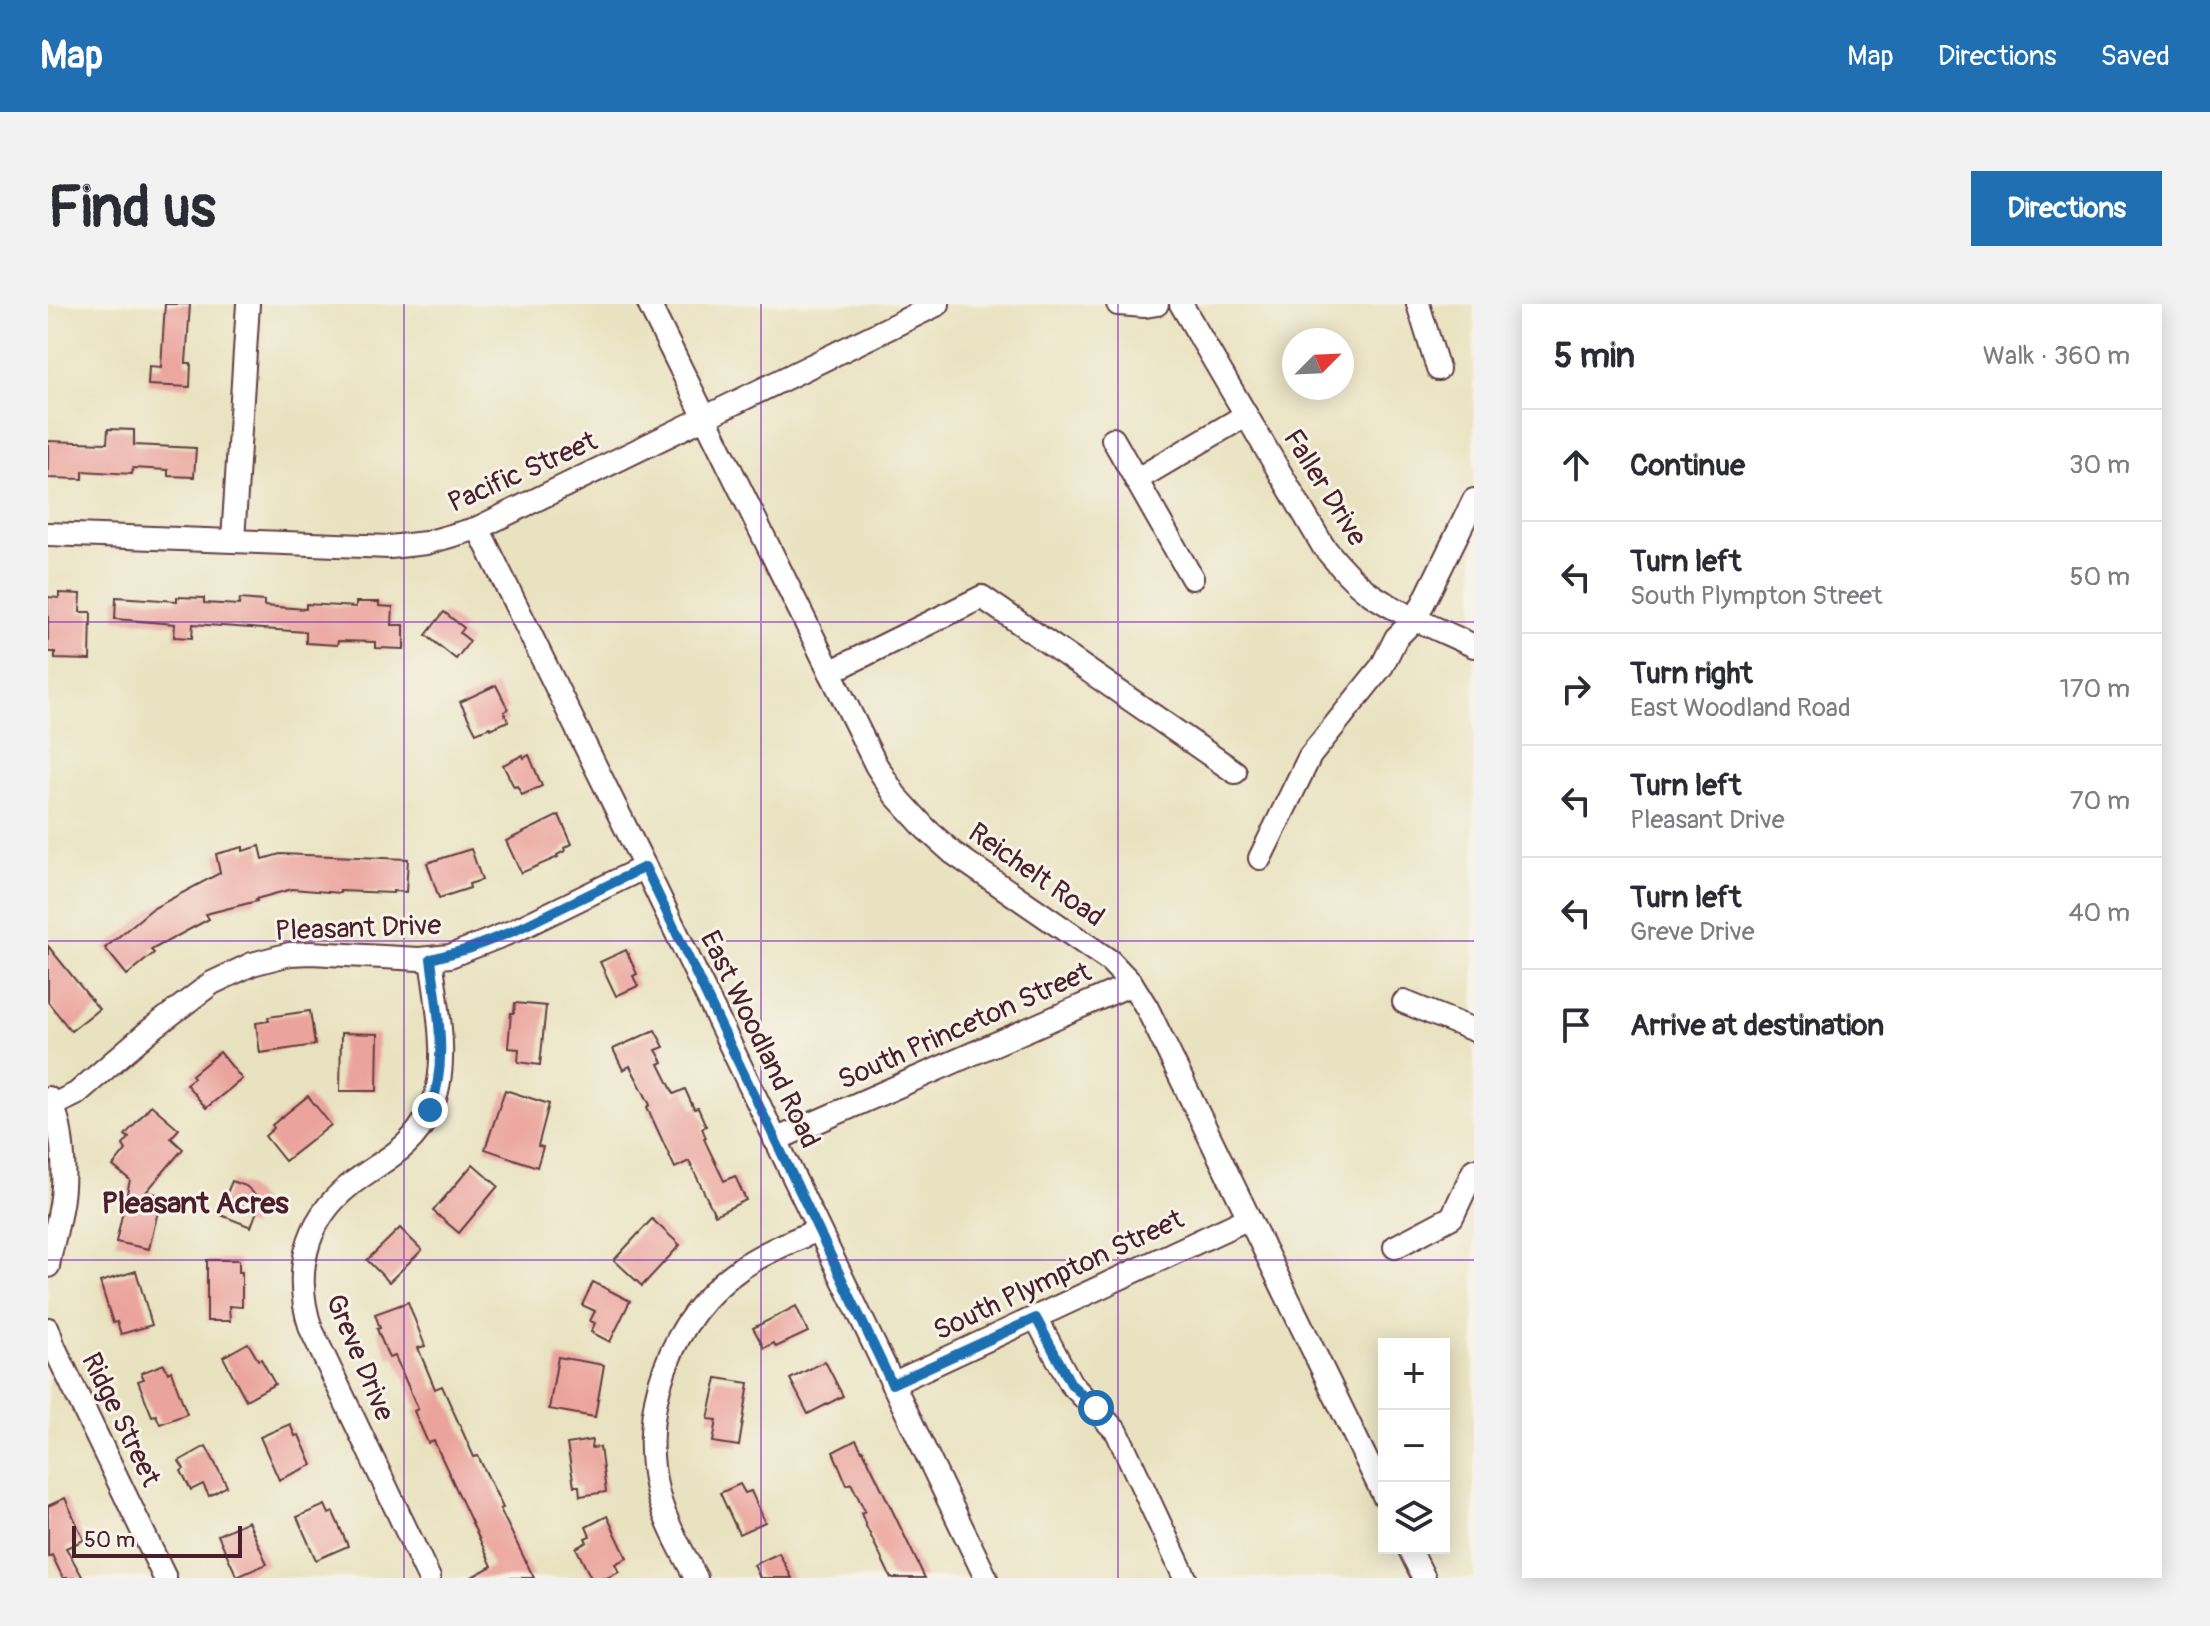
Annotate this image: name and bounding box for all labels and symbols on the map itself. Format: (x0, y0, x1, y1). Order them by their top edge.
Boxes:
north arrow (1282, 328, 1354, 400)
street label: Faller Drive (1275, 423, 1374, 553)
street label: Pacific Street (443, 424, 603, 521)
street label: Reichelt Road (961, 816, 1111, 935)
street label: Pleasant Drive (274, 908, 442, 949)
street label: East Woodland Road (692, 925, 827, 1154)
street label: South Princeton Street (833, 955, 1097, 1098)
route end (412, 1092, 448, 1128)
district label: Pleasant Acres (101, 1185, 289, 1222)
street label: South Plympton Street (928, 1202, 1190, 1349)
street label: Greve Drive (317, 1289, 402, 1426)
street label: Ridge Street (73, 1347, 168, 1493)
route start (1078, 1390, 1114, 1426)
scale bar (72, 1522, 242, 1558)

